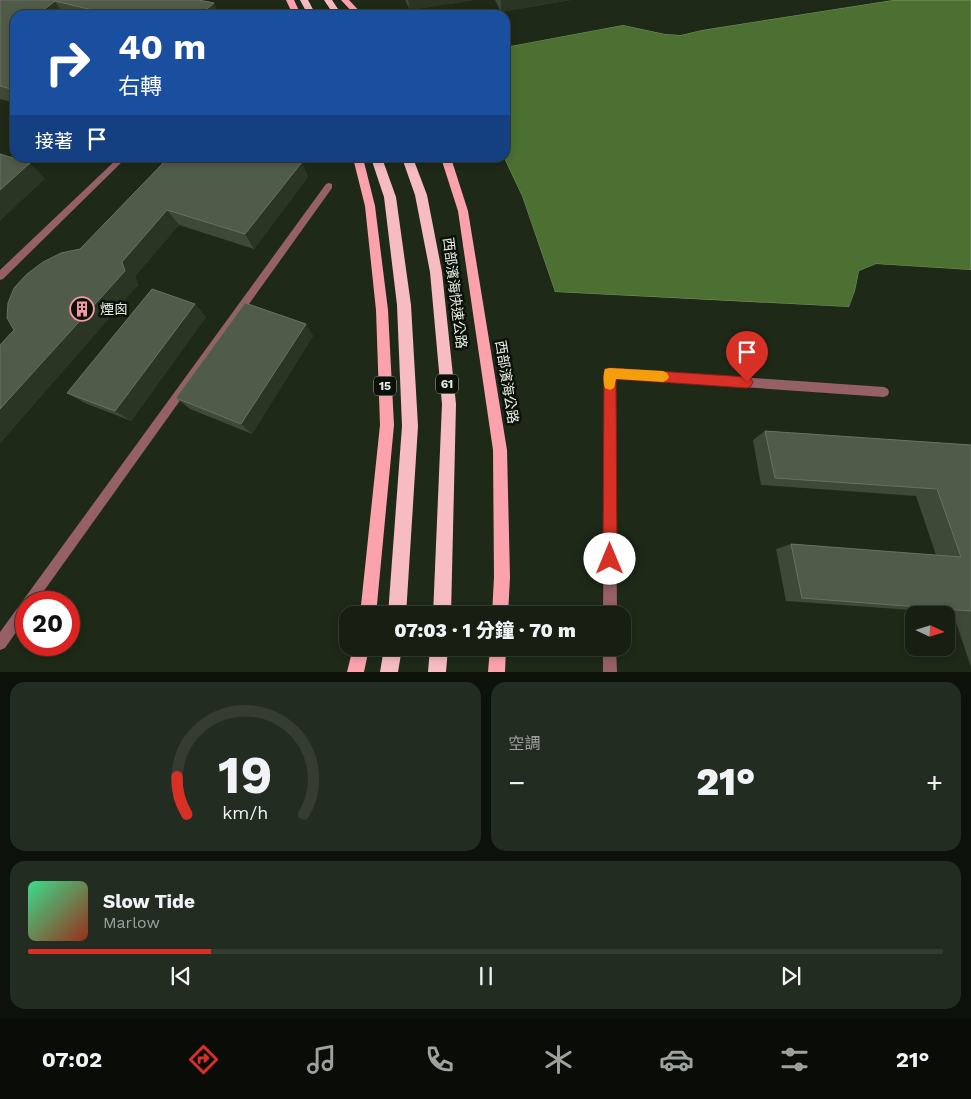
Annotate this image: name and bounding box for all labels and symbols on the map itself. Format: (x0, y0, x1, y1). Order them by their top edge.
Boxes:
street label: 西部濱海快速公路 (440, 236, 470, 350)
building icon: 煙囪 (69, 296, 95, 322)
place label: 煙囪 (100, 301, 128, 317)
pin (726, 331, 768, 382)
street label: 西部濱海公路 (493, 339, 521, 425)
road number: 61 (436, 374, 458, 394)
road number: 15 (374, 376, 396, 396)
position arrow (583, 532, 635, 584)
speed limit sign: 20 (15, 591, 80, 656)
north arrow (905, 606, 955, 656)

